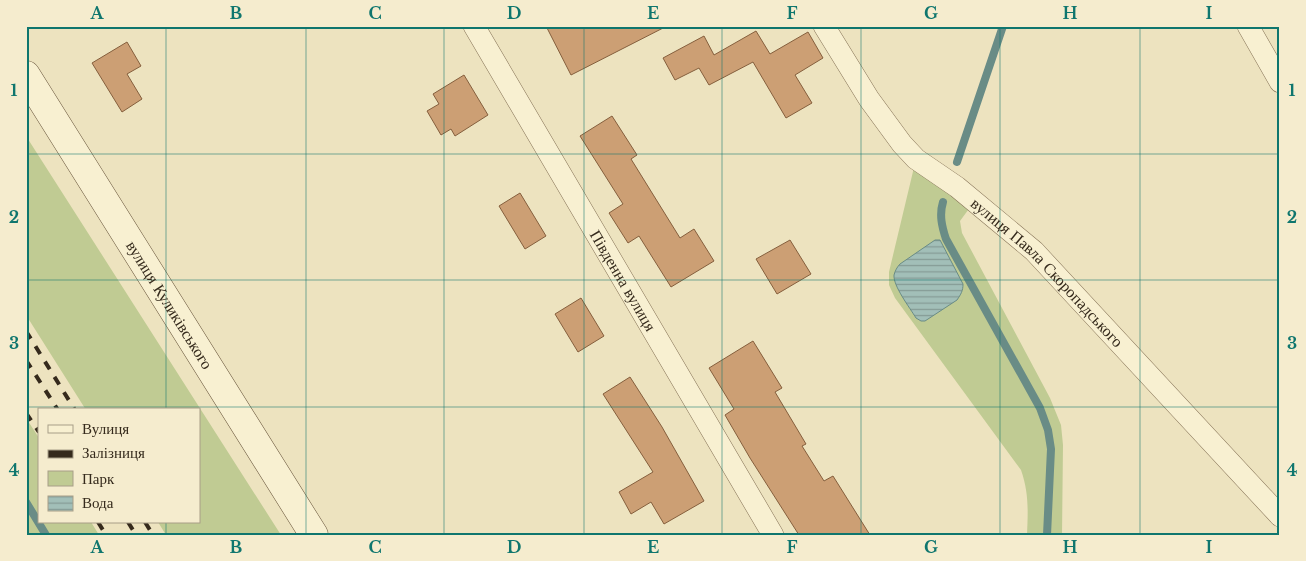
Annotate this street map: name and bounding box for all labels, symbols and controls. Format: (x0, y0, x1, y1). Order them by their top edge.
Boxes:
text: A (90, 3, 105, 23)
text: B (230, 3, 243, 23)
text: C (368, 3, 382, 23)
text: D (507, 3, 521, 23)
text: E (647, 3, 659, 23)
text: F (786, 3, 798, 23)
text: G (924, 3, 938, 23)
text: H (1062, 3, 1078, 23)
text: I (1206, 3, 1213, 23)
text: 1 (11, 80, 18, 100)
text: 1 (1289, 80, 1296, 100)
street label: вулиця Павла Скоропадського (967, 193, 1128, 351)
text: 2 (9, 207, 19, 227)
text: 2 (1287, 207, 1297, 227)
street label: Південна вулиця (586, 226, 661, 335)
street label: вулиця Куликівського (122, 237, 218, 373)
text: 3 (9, 333, 19, 353)
text: 3 (1287, 333, 1297, 353)
legend (38, 408, 200, 524)
text: Вулиця (82, 419, 129, 438)
text: Залізниця (82, 443, 145, 462)
text: 4 (9, 460, 19, 480)
text: 4 (1287, 460, 1297, 480)
text: Парк (82, 469, 115, 488)
text: Вода (82, 493, 114, 512)
text: A (90, 537, 105, 557)
text: B (230, 537, 243, 557)
text: C (368, 537, 382, 557)
text: D (507, 537, 521, 557)
text: E (647, 537, 659, 557)
text: F (786, 537, 798, 557)
text: G (924, 537, 938, 557)
text: H (1062, 537, 1078, 557)
text: I (1206, 537, 1213, 557)

